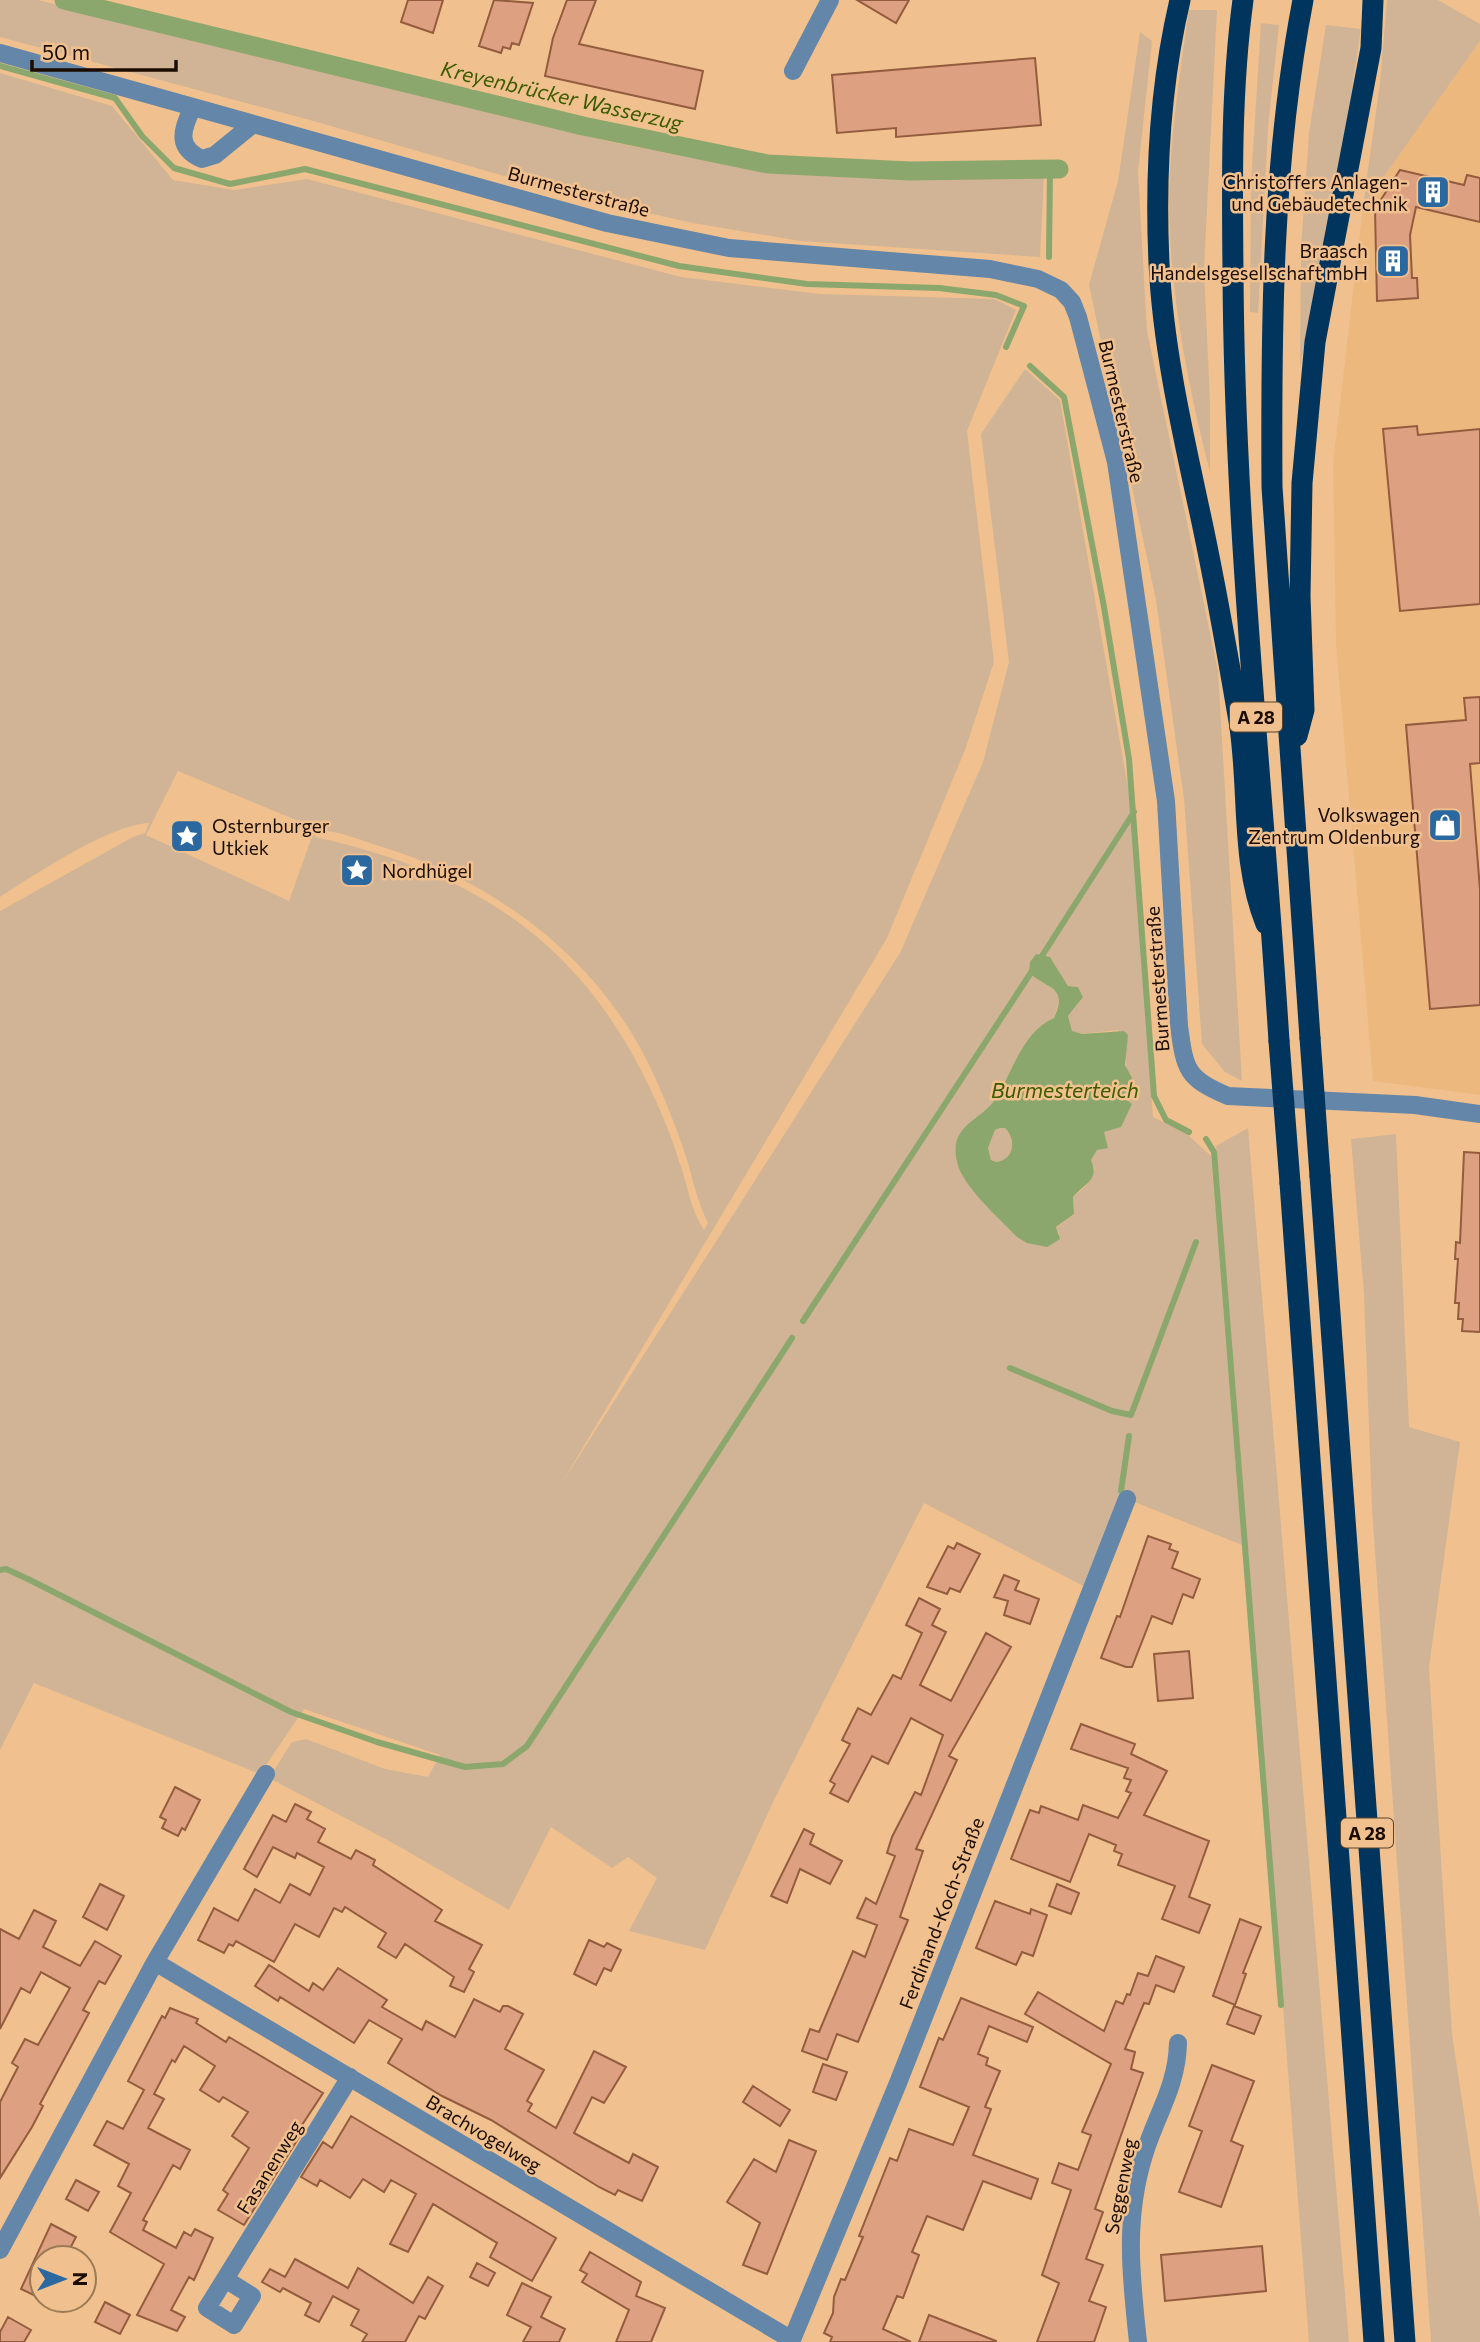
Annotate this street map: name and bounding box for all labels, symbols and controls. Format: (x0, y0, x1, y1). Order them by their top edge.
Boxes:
scale bar (32, 28, 175, 72)
text: 50 m (42, 39, 90, 64)
water label: Kreyenbrücker Wasserzug (439, 55, 687, 135)
street label: Burmesterstraße (506, 161, 652, 221)
place label: Christoffers Anlagen- und Gebäudetechnik (1223, 170, 1408, 215)
building icon: Christoffers Anlagen- und Gebäudetechnik (1414, 173, 1452, 211)
place label: Braasch Handelsgesellschaft mbH (1150, 239, 1368, 284)
building icon: Braasch Handelsgesellschaft mbH (1374, 242, 1412, 280)
street label: Burmesterstraße (1094, 337, 1150, 485)
road number: A 28 (1230, 702, 1282, 732)
place label: Volkswagen Zentrum Oldenburg (1248, 803, 1420, 848)
shop icon: Volkswagen Zentrum Oldenburg (1426, 806, 1464, 844)
place label: Osternburger Utkiek (212, 814, 330, 859)
place icon: Osternburger Utkiek (168, 817, 206, 855)
place icon: Nordhügel (338, 851, 376, 889)
place label: Nordhügel (382, 859, 472, 882)
street label: Burmesterstraße (1140, 905, 1174, 1053)
water label: Burmesterteich (991, 1077, 1139, 1102)
street label: Ferdinand-Koch-Straße (894, 1814, 988, 2012)
road number: A 28 (1341, 1818, 1393, 1847)
street label: Brachvogelweg (422, 2090, 546, 2176)
street label: Fasanenweg (231, 2116, 307, 2218)
street label: Seggenweg (1099, 2136, 1141, 2236)
north arrow (28, 2244, 98, 2314)
text: N (69, 2272, 92, 2286)

